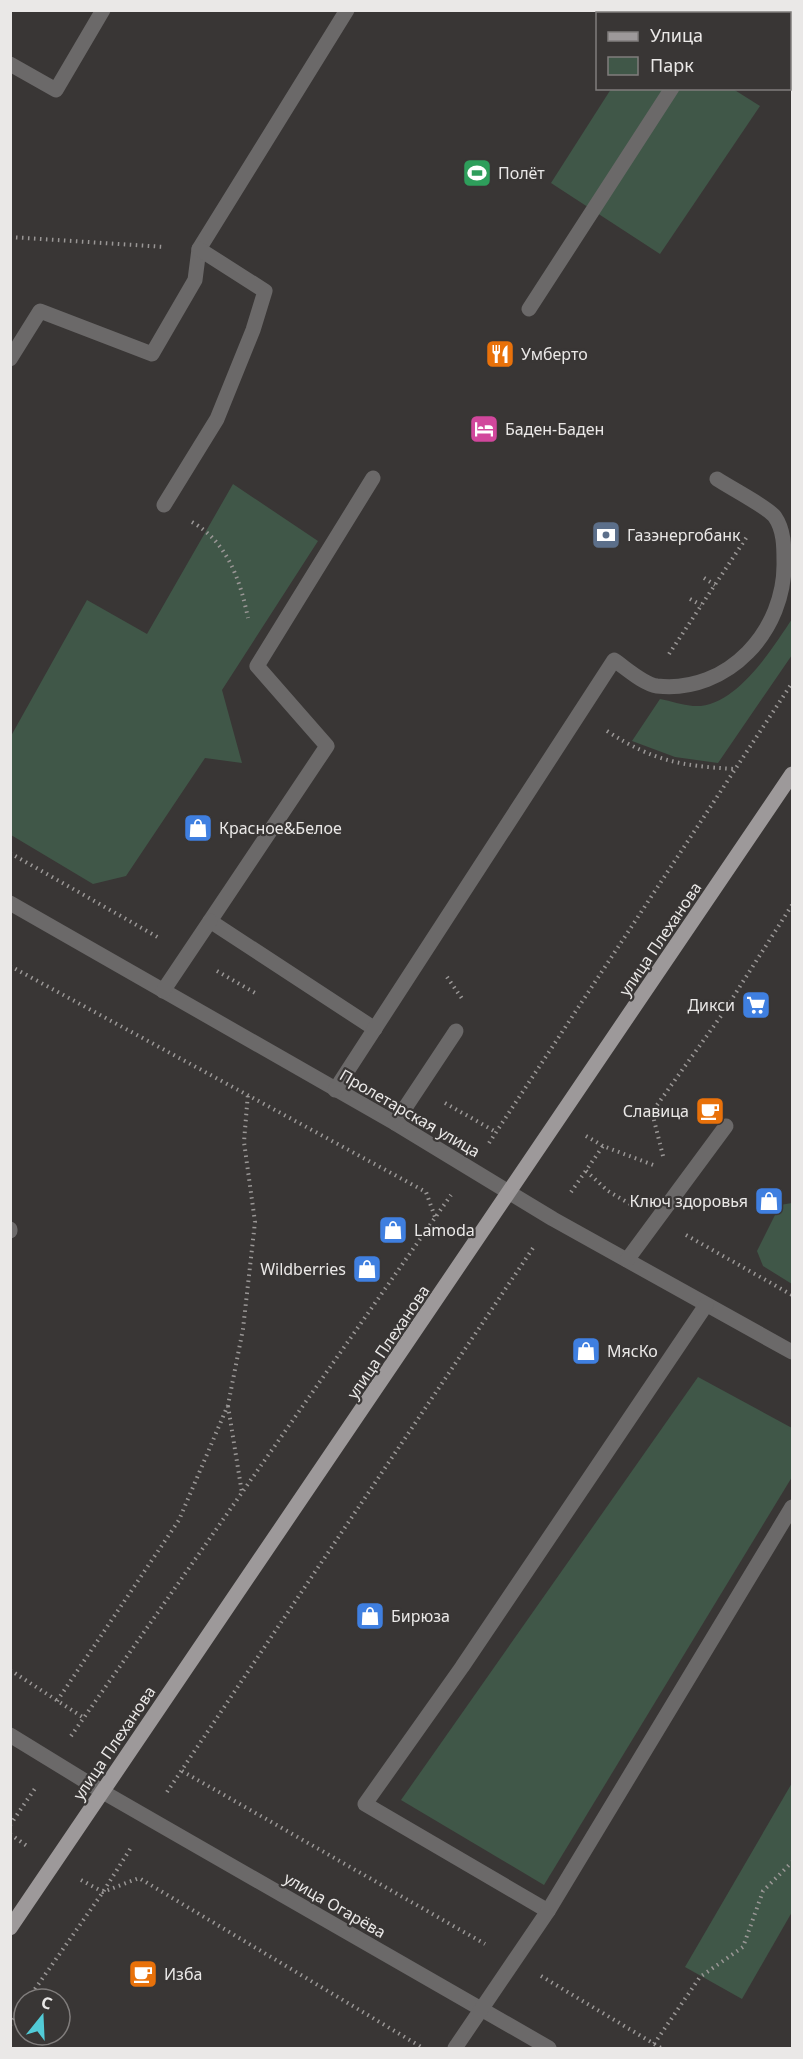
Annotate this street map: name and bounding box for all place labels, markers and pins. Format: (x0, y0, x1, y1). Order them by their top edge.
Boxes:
sports icon: Полёт (461, 157, 493, 189)
place label: Полёт (498, 162, 545, 184)
restaurant icon: Умберто (484, 338, 516, 370)
place label: Умберто (521, 343, 588, 365)
hotel icon: Баден-Баден (468, 413, 500, 445)
place label: Баден-Баден (505, 418, 604, 440)
bank icon: Газэнергобанк (590, 519, 622, 551)
place label: Газэнергобанк (627, 524, 741, 546)
shop icon: Красное&Белое (182, 812, 214, 844)
place label: Красное&Белое (219, 817, 342, 839)
supermarket icon: Дикси (740, 989, 772, 1021)
place label: Дикси (687, 994, 735, 1016)
cafe icon: Славица (694, 1095, 726, 1127)
place label: Славица (623, 1100, 689, 1122)
shop icon: Ключ здоровья (753, 1185, 785, 1217)
place label: Ключ здоровья (629, 1190, 748, 1212)
shop icon: Lamoda (377, 1214, 409, 1246)
place label: Lamoda (414, 1219, 475, 1241)
shop icon: Wildberries (351, 1253, 383, 1285)
place label: Wildberries (260, 1258, 346, 1280)
shop icon: МясКо (570, 1335, 602, 1367)
place label: МясКо (607, 1340, 658, 1362)
shop icon: Бирюза (354, 1600, 386, 1632)
place label: Бирюза (391, 1605, 450, 1627)
cafe icon: Изба (127, 1958, 159, 1990)
place label: Изба (164, 1963, 202, 1985)

